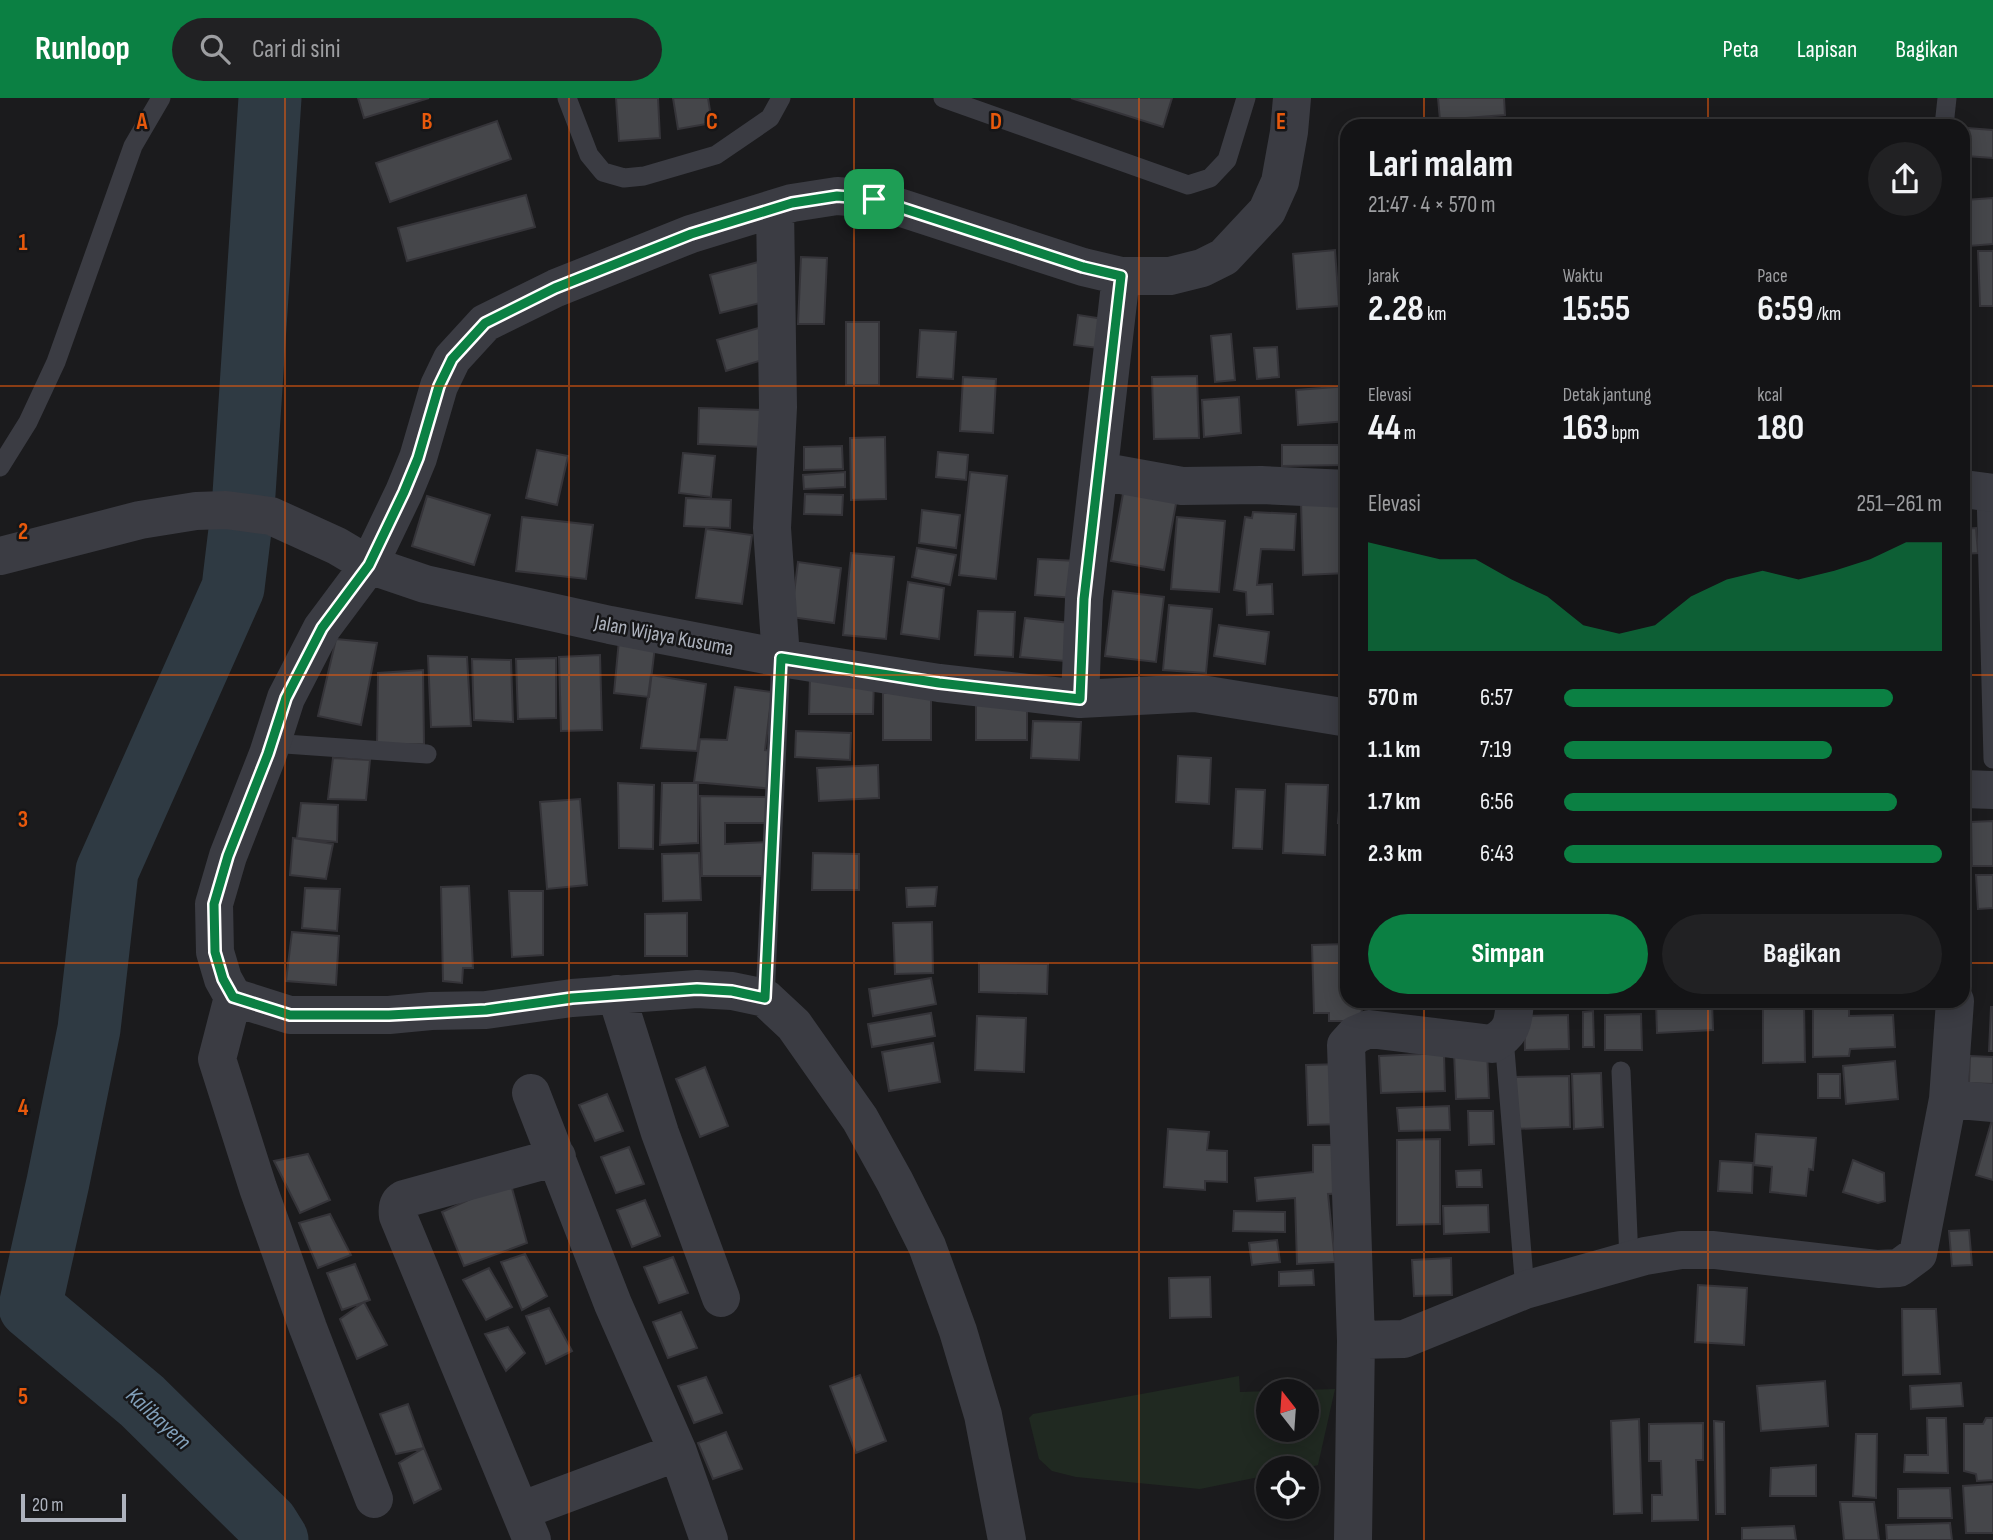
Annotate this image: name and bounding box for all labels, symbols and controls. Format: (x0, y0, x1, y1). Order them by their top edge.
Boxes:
search box (172, 18, 662, 81)
text: Runloop (35, 29, 130, 69)
icon: search (196, 30, 234, 68)
text: Cari di sini (252, 34, 340, 65)
text: Peta (1723, 35, 1759, 64)
text: Lapisan (1797, 35, 1857, 64)
text: Bagikan (1895, 35, 1958, 64)
text: A (136, 108, 149, 136)
text: B (422, 108, 433, 136)
text: C (706, 108, 718, 136)
text: D (990, 108, 1002, 136)
text: E (1276, 108, 1286, 136)
text: Lari malam (1368, 142, 1513, 187)
button: share (1868, 142, 1942, 216)
pin (844, 169, 904, 229)
icon: arrive (855, 180, 893, 218)
text: 21:47 · 4 × 570 m (1368, 191, 1496, 219)
text: 1 (18, 229, 28, 257)
text: Jarak (1368, 265, 1399, 288)
text: Waktu (1563, 265, 1603, 288)
text: Pace (1757, 265, 1788, 288)
text: 2.28 (1368, 288, 1424, 331)
text: 15:55 (1563, 288, 1630, 331)
text: 6:59 (1757, 288, 1814, 331)
text: km (1424, 303, 1446, 326)
text: /km (1814, 303, 1841, 326)
text: Elevasi (1368, 384, 1412, 407)
text: Detak jantung (1563, 384, 1651, 407)
text: kcal (1757, 384, 1782, 407)
text: 44 (1368, 407, 1401, 450)
text: 163 (1563, 407, 1609, 450)
text: 180 (1757, 407, 1804, 450)
text: m (1401, 422, 1416, 445)
text: bpm (1609, 422, 1640, 445)
text: Elevasi (1368, 490, 1421, 518)
text: 251–261 m (1856, 490, 1942, 518)
text: 2 (18, 518, 28, 546)
street label: Jalan Wijaya Kusuma (591, 610, 736, 661)
text: 570 m (1368, 684, 1418, 712)
text: 6:57 (1480, 684, 1513, 712)
text: 1.1 km (1368, 736, 1421, 764)
text: 7:19 (1480, 736, 1512, 764)
text: 1.7 km (1368, 788, 1421, 816)
text: 6:56 (1480, 788, 1514, 816)
text: 3 (18, 806, 28, 834)
text: 2.3 km (1368, 840, 1422, 868)
text: 6:43 (1480, 840, 1514, 868)
button: Simpan (1368, 914, 1648, 994)
button: Bagikan (1662, 914, 1942, 994)
text: 4 (18, 1094, 29, 1122)
north arrow (1256, 1379, 1320, 1442)
map controls (1256, 1379, 1319, 1519)
water label: Kalibayem (120, 1382, 197, 1456)
text: 5 (18, 1383, 28, 1411)
button: locate (1256, 1456, 1319, 1519)
scale bar (21, 1491, 126, 1523)
text: 20 m (32, 1494, 64, 1517)

